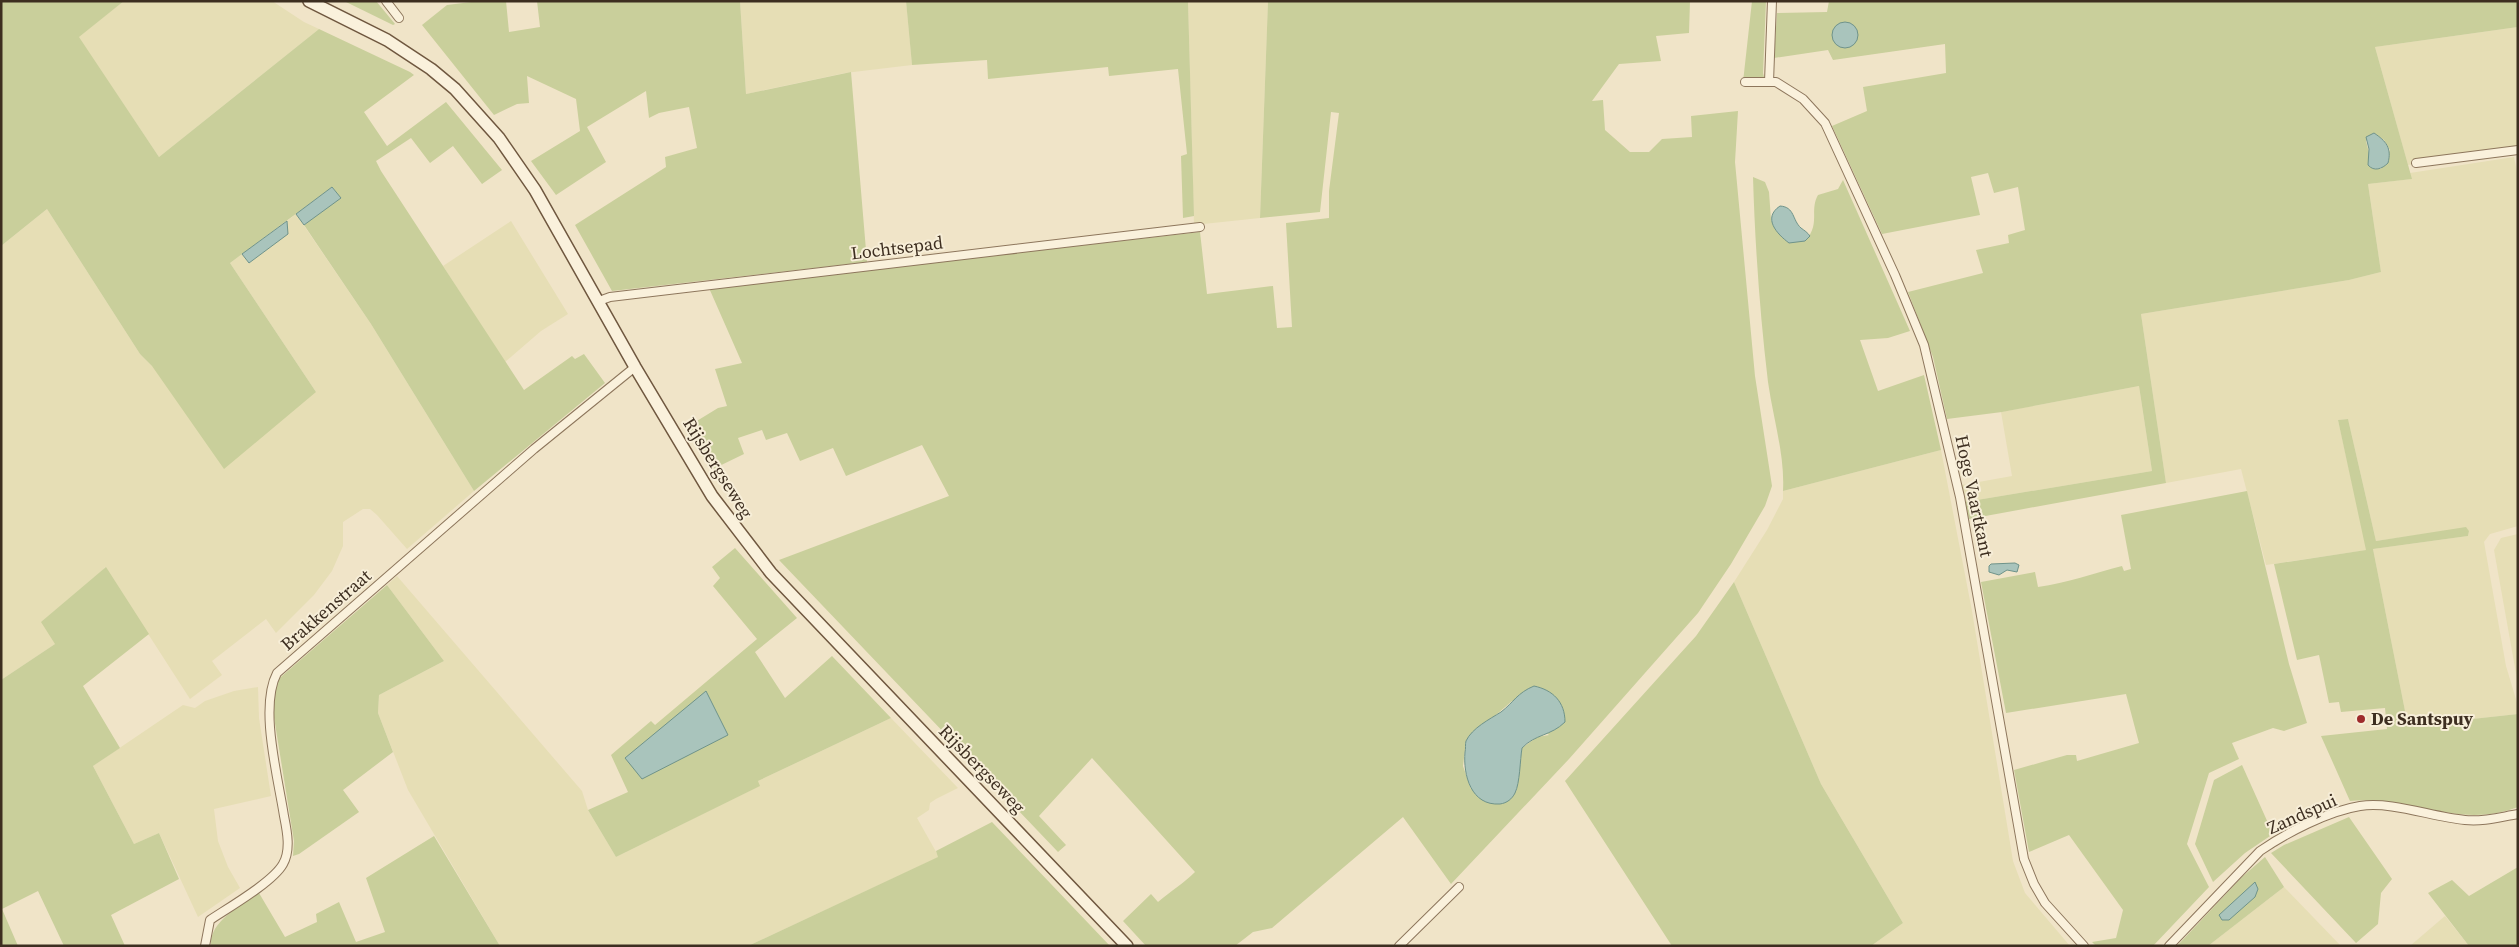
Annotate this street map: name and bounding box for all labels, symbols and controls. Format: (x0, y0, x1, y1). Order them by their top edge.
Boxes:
street label: Lochtsepad (850, 229, 944, 266)
street label: Rijsbergseweg (677, 412, 759, 523)
street label: Hoge Vaartkant (1949, 433, 2000, 559)
street label: Brakkenstraat (275, 563, 376, 656)
place label: De Santspuy (2371, 706, 2474, 731)
marker: De Santspuy (2355, 713, 2367, 725)
street label: Rijsbergseweg (934, 719, 1031, 819)
street label: Zandspui (2263, 787, 2341, 840)

